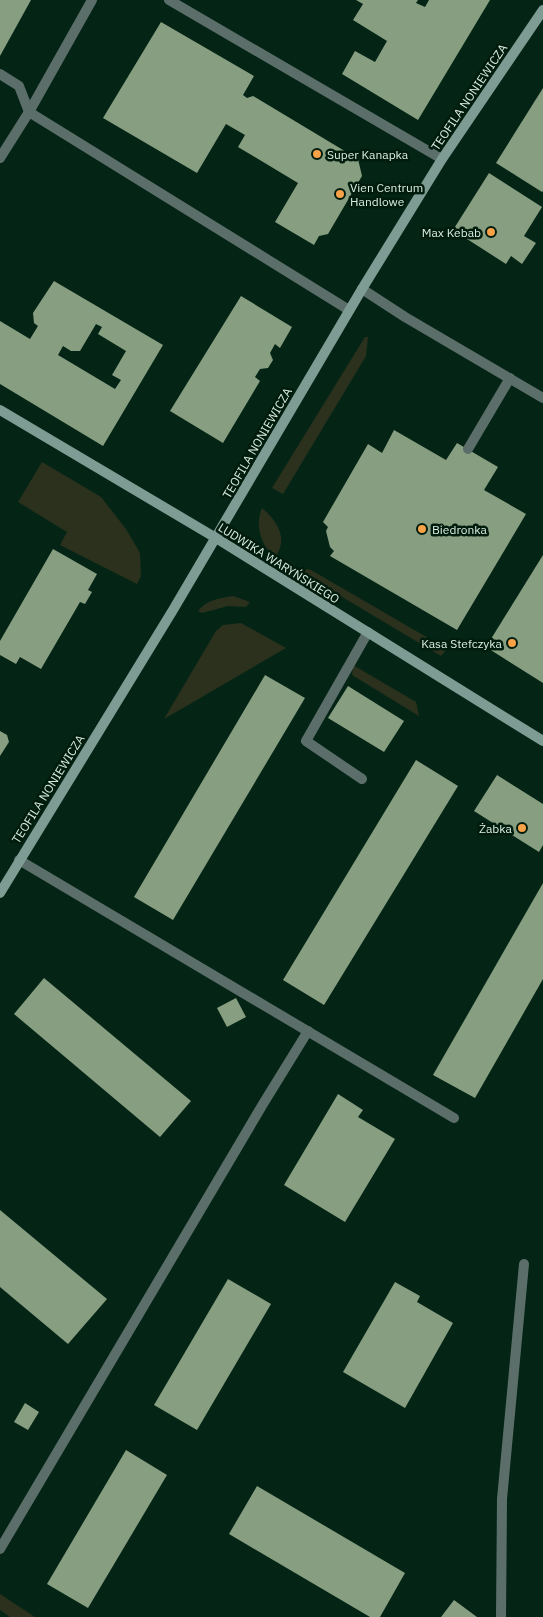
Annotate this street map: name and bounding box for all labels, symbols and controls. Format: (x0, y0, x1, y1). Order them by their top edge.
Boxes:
street label: TEOFILA NONIEWICZA (428, 41, 510, 153)
place label: Super Kanapka (327, 147, 409, 162)
marker: Super Kanapka (311, 148, 323, 160)
place label: Vien Centrum Handlowe (350, 180, 423, 209)
marker: Vien Centrum Handlowe (334, 188, 346, 200)
place label: Max Kebab (422, 225, 481, 240)
marker: Max Kebab (485, 226, 497, 238)
street label: TEOFILA NONIEWICZA (219, 385, 295, 501)
street label: LUDWIKA WARYŃSKIEGO (216, 520, 342, 606)
place label: Biedronka (432, 522, 488, 537)
marker: Biedronka (416, 523, 428, 535)
place label: Kasa Stefczyka (421, 636, 503, 651)
marker: Kasa Stefczyka (506, 637, 518, 649)
street label: TEOFILA NONIEWICZA (8, 732, 88, 846)
place label: Żabka (479, 821, 513, 836)
marker: Żabka (516, 822, 528, 834)

